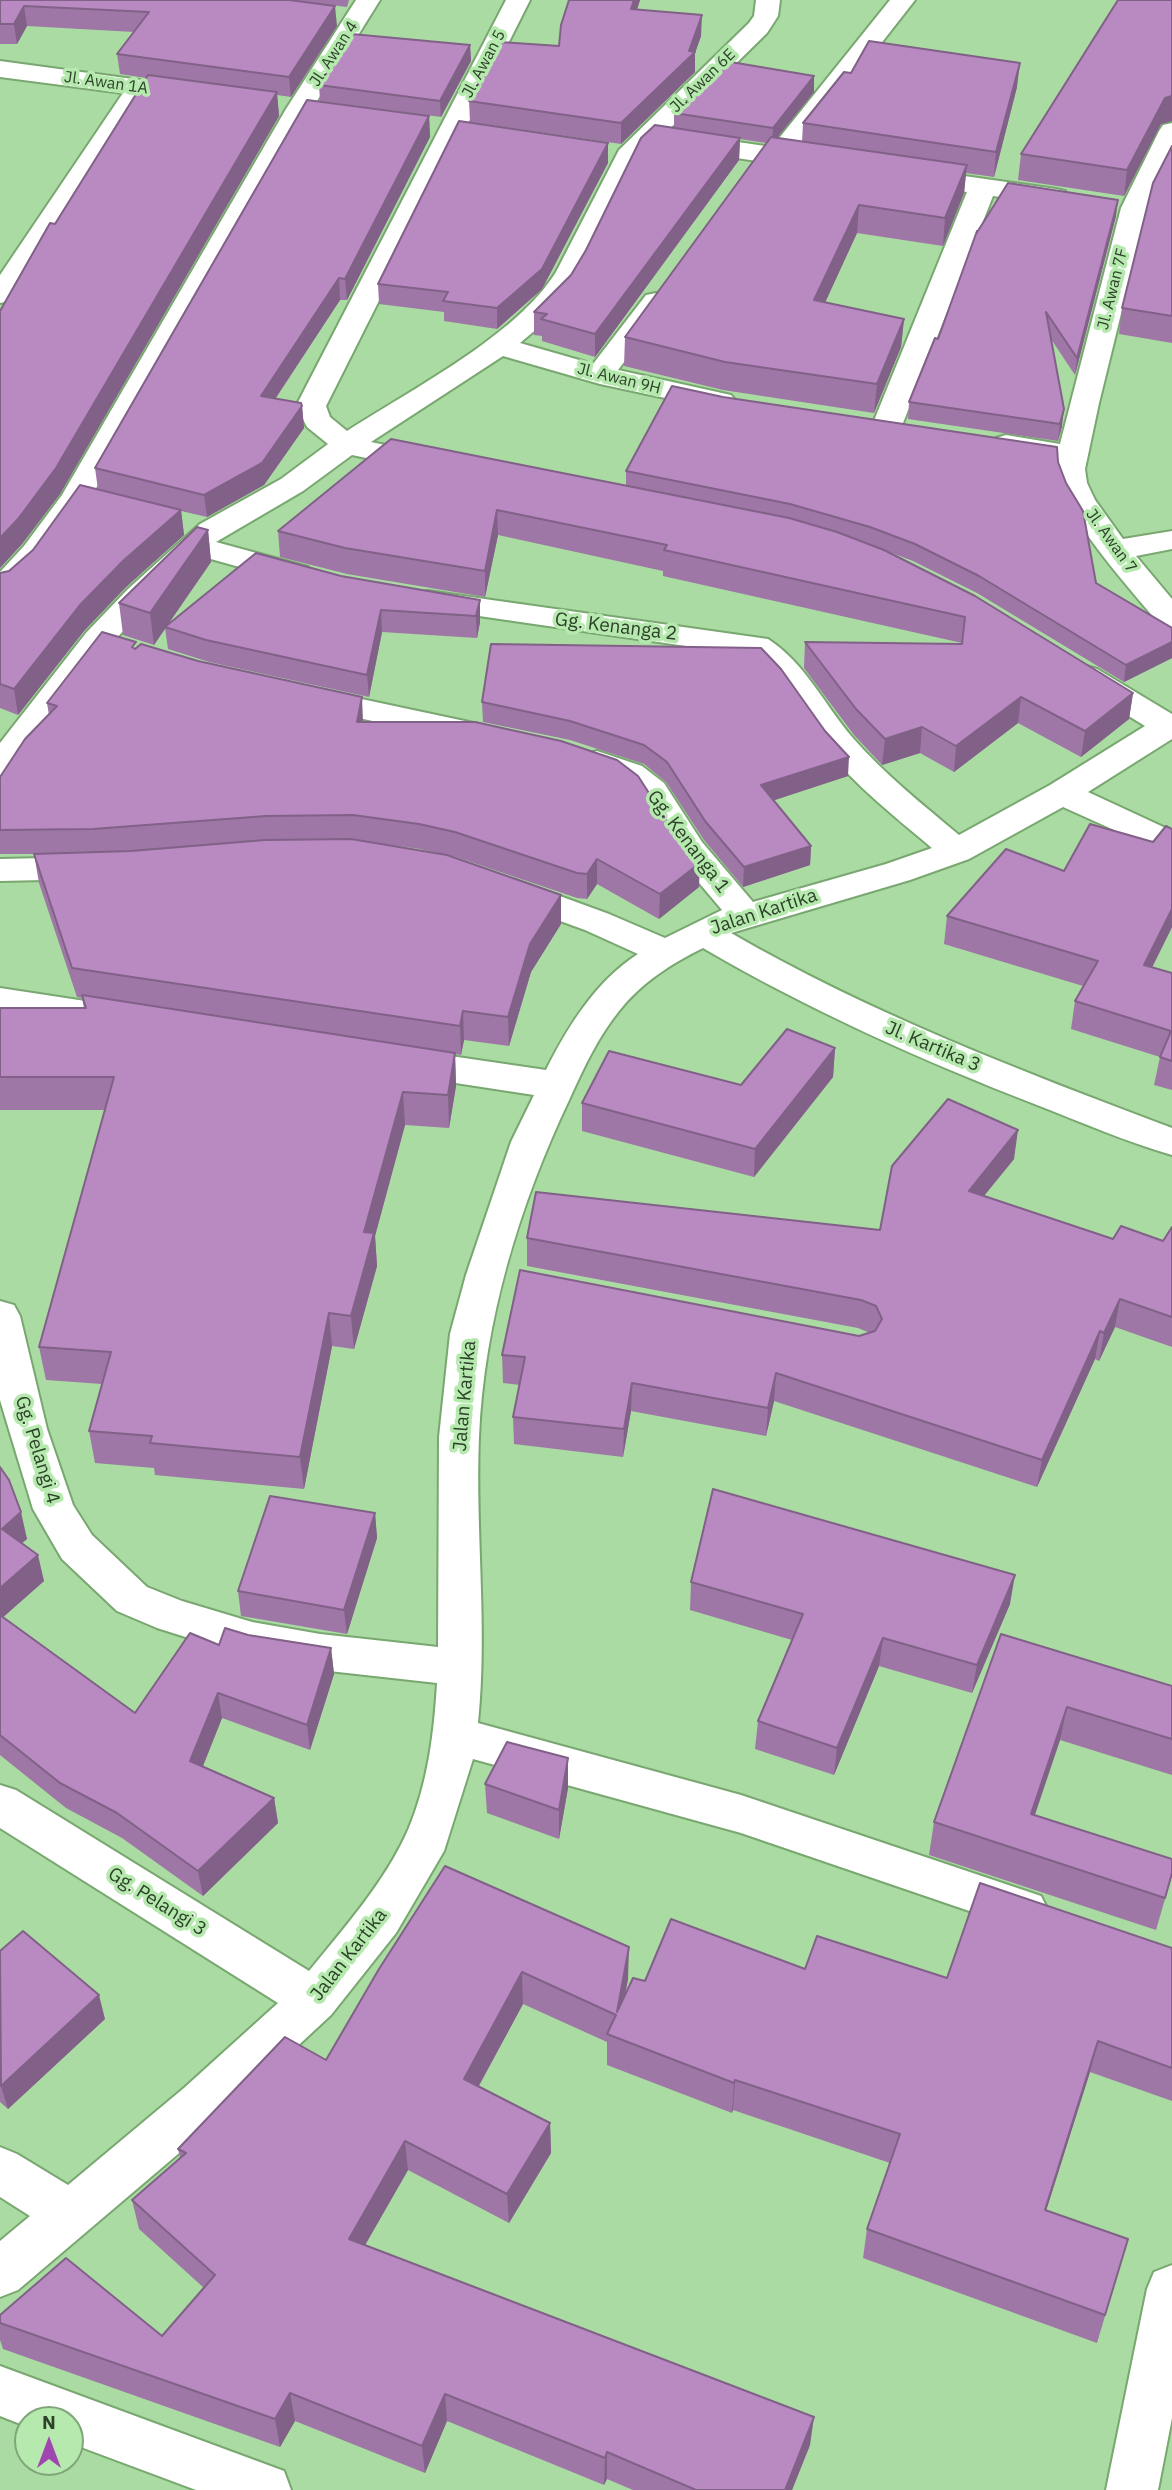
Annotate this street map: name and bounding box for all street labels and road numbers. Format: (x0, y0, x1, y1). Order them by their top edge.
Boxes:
street label: Jl. Awan 4 (306, 18, 362, 90)
street label: Jl. Awan 5 (458, 27, 510, 101)
street label: Jl. Awan 6E (666, 45, 740, 117)
street label: Jl. Awan 1A (63, 68, 149, 98)
street label: Jl. Awan 7F (1094, 246, 1132, 332)
street label: Jl. Awan 9H (575, 359, 663, 399)
street label: Jl. Awan 7 (1081, 505, 1141, 577)
street label: Gg. Kenanga 2 (554, 608, 678, 646)
street label: Gg. Kenanga 1 (642, 786, 734, 898)
street label: Jalan Kartika (708, 884, 820, 940)
street label: Jl. Kartika 3 (882, 1017, 984, 1077)
street label: Jalan Kartika (449, 1340, 481, 1452)
street label: Gg. Pelangi 4 (10, 1393, 64, 1507)
street label: Gg. Pelangi 3 (104, 1863, 210, 1941)
street label: Jalan Kartika (306, 1904, 392, 2006)

